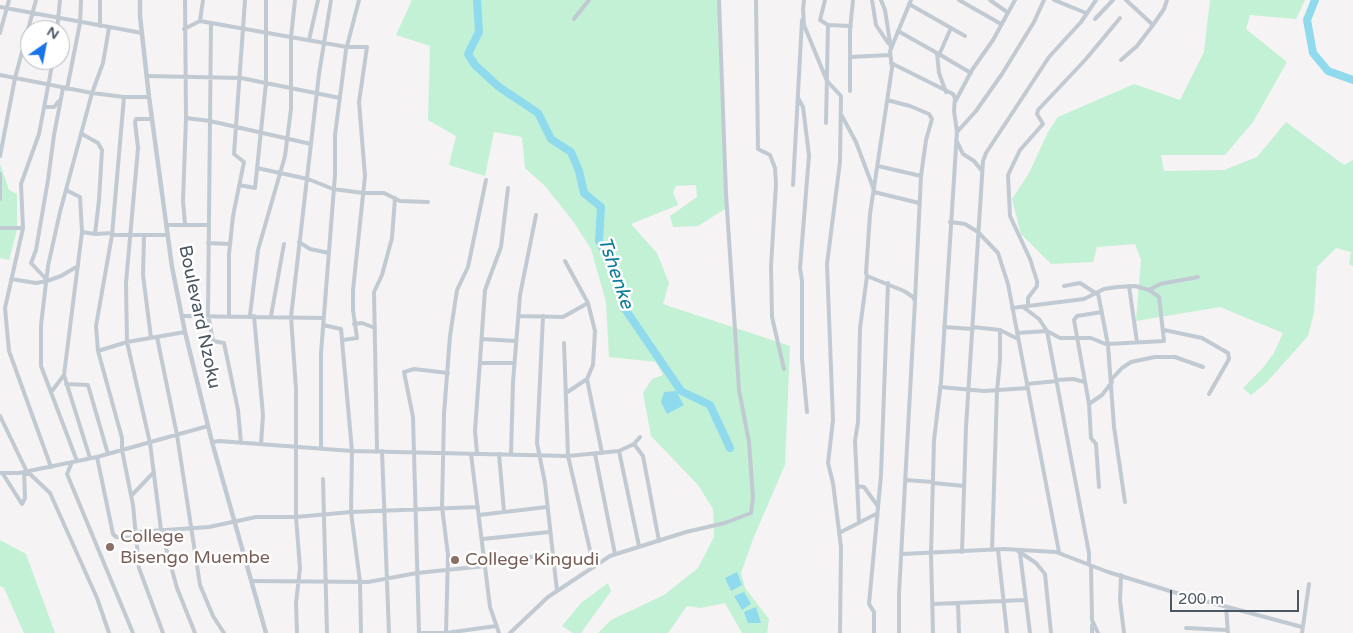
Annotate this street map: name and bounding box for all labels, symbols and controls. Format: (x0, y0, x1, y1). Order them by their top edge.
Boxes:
north arrow (20, 20, 70, 70)
text: N (44, 23, 62, 43)
water label: Tshenke (592, 234, 638, 312)
street label: Boulevard Nzoku (173, 243, 225, 391)
place label: College Bisengo Muembe (120, 526, 270, 568)
marker: College Bisengo Muembe (104, 541, 116, 553)
place label: College Kingudi (465, 549, 599, 571)
marker: College Kingudi (449, 554, 461, 566)
scale bar (1173, 580, 1302, 612)
text: 200 m (1178, 590, 1224, 608)

